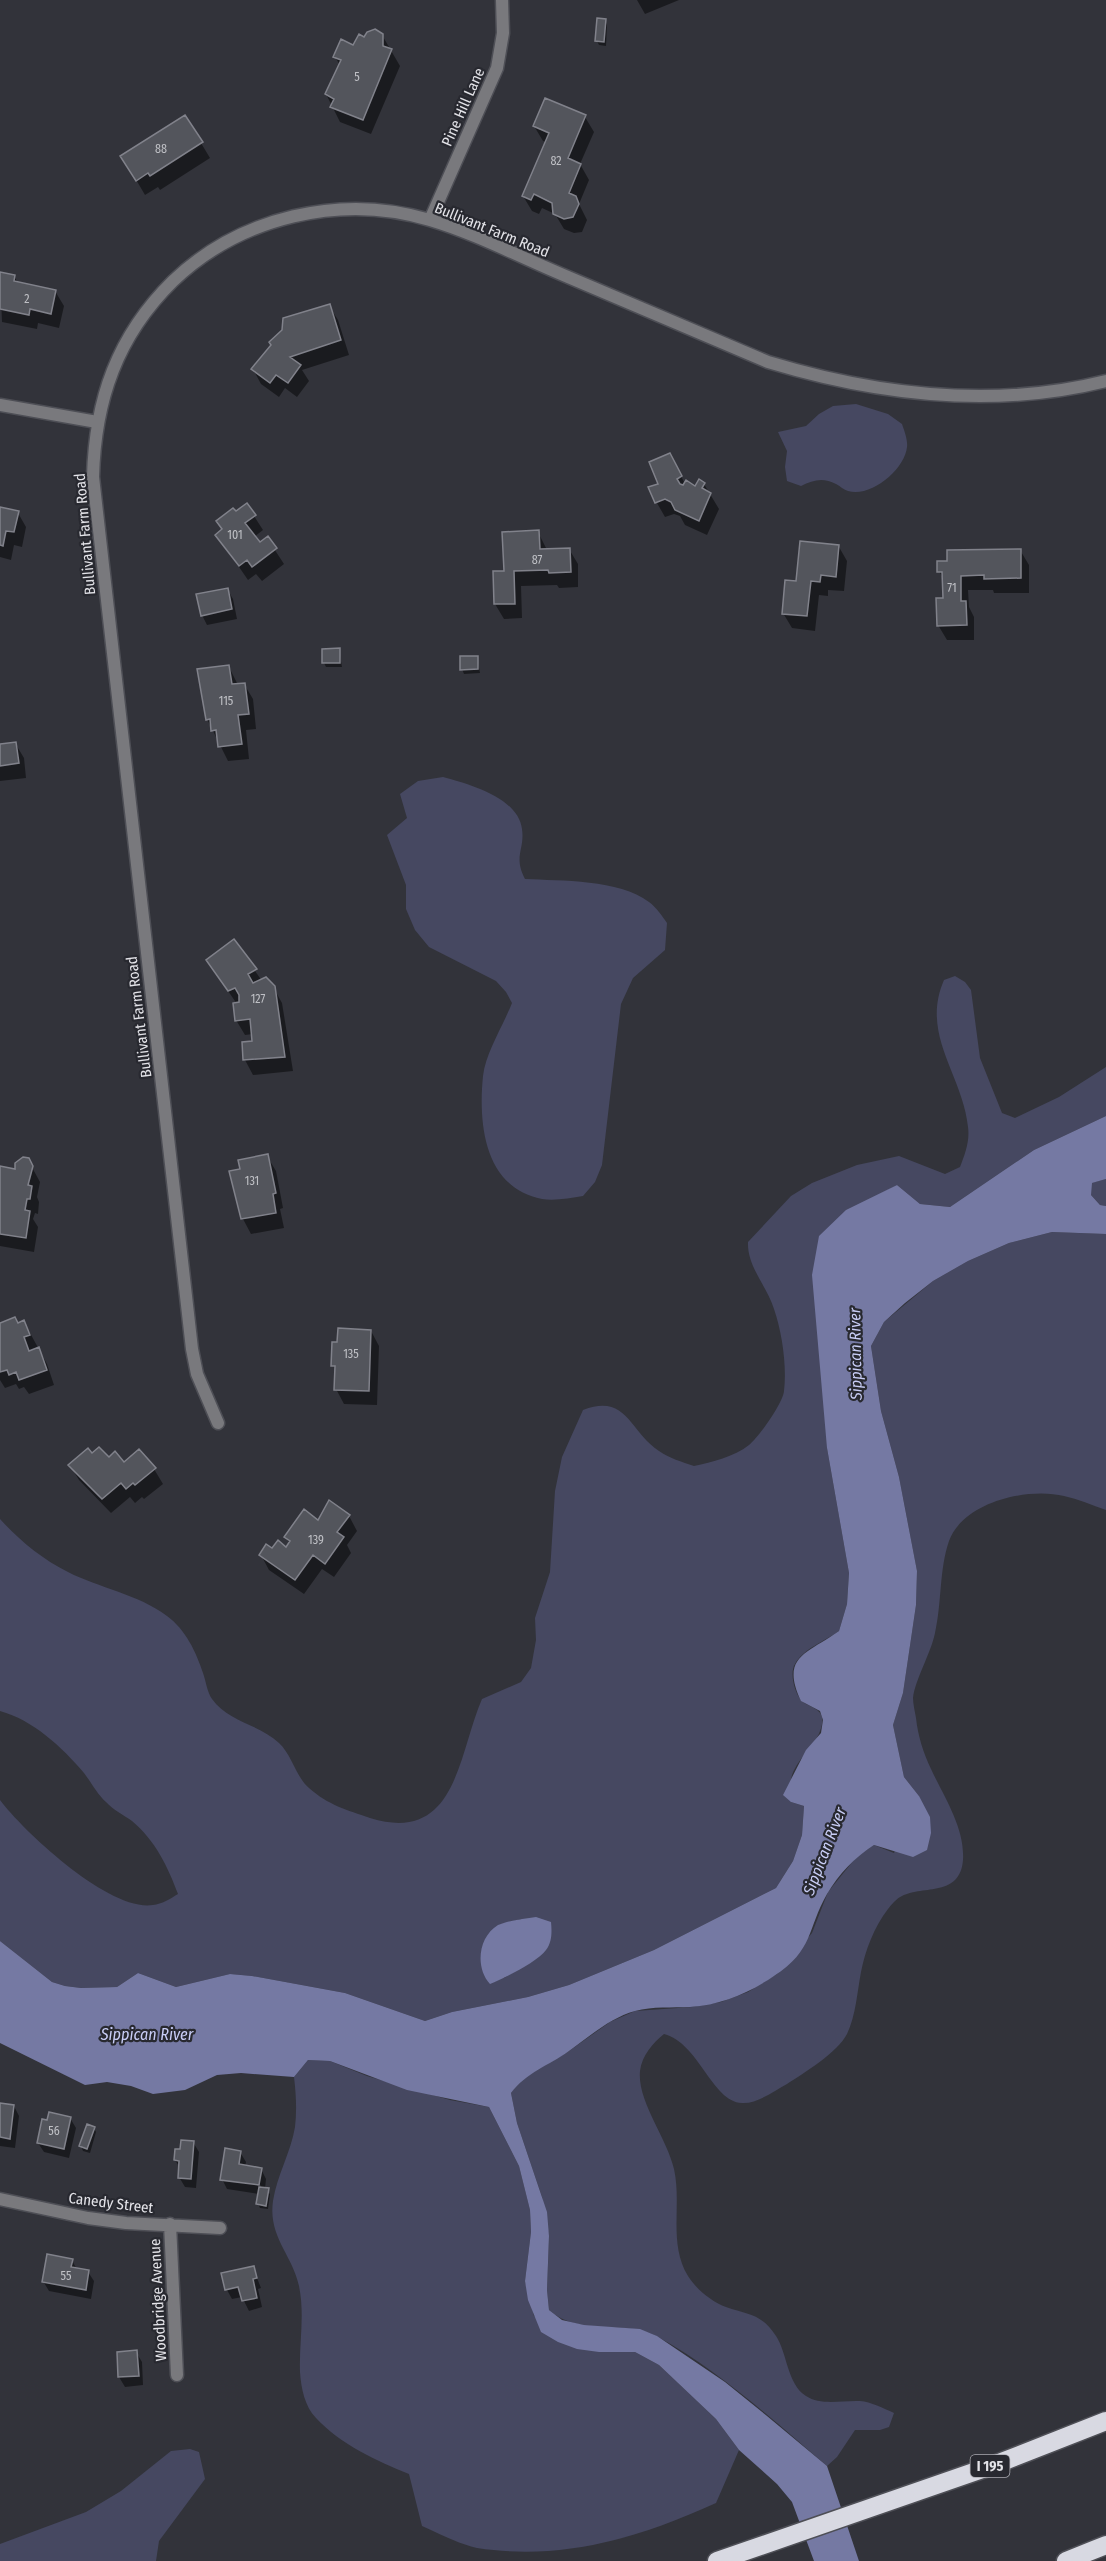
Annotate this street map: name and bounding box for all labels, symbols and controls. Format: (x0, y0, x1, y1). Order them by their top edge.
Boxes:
street label: Pine Hill Lane (438, 65, 488, 149)
house number: 5 (354, 70, 360, 84)
house number: 88 (155, 142, 167, 156)
house number: 82 (550, 154, 562, 168)
street label: Bullivant Farm Road (432, 199, 552, 261)
house number: 2 (24, 292, 30, 306)
street label: Bullivant Farm Road (71, 472, 99, 596)
house number: 101 (227, 528, 243, 542)
house number: 87 (532, 553, 542, 567)
house number: 71 (947, 581, 957, 595)
house number: 115 (219, 694, 234, 708)
street label: Bullivant Farm Road (123, 955, 155, 1079)
house number: 127 (251, 992, 266, 1006)
house number: 131 (245, 1174, 259, 1188)
water label: Sippican River (845, 1307, 866, 1401)
house number: 135 (343, 1347, 359, 1361)
house number: 139 (308, 1533, 324, 1547)
water label: Sippican River (799, 1804, 850, 1899)
water label: Sippican River (100, 2025, 194, 2044)
house number: 56 (48, 2124, 60, 2138)
street label: Canedy Street (68, 2189, 155, 2217)
street label: Woodbridge Avenue (146, 2238, 170, 2362)
house number: 55 (61, 2269, 72, 2283)
road number: I 195 (970, 2455, 1010, 2477)

